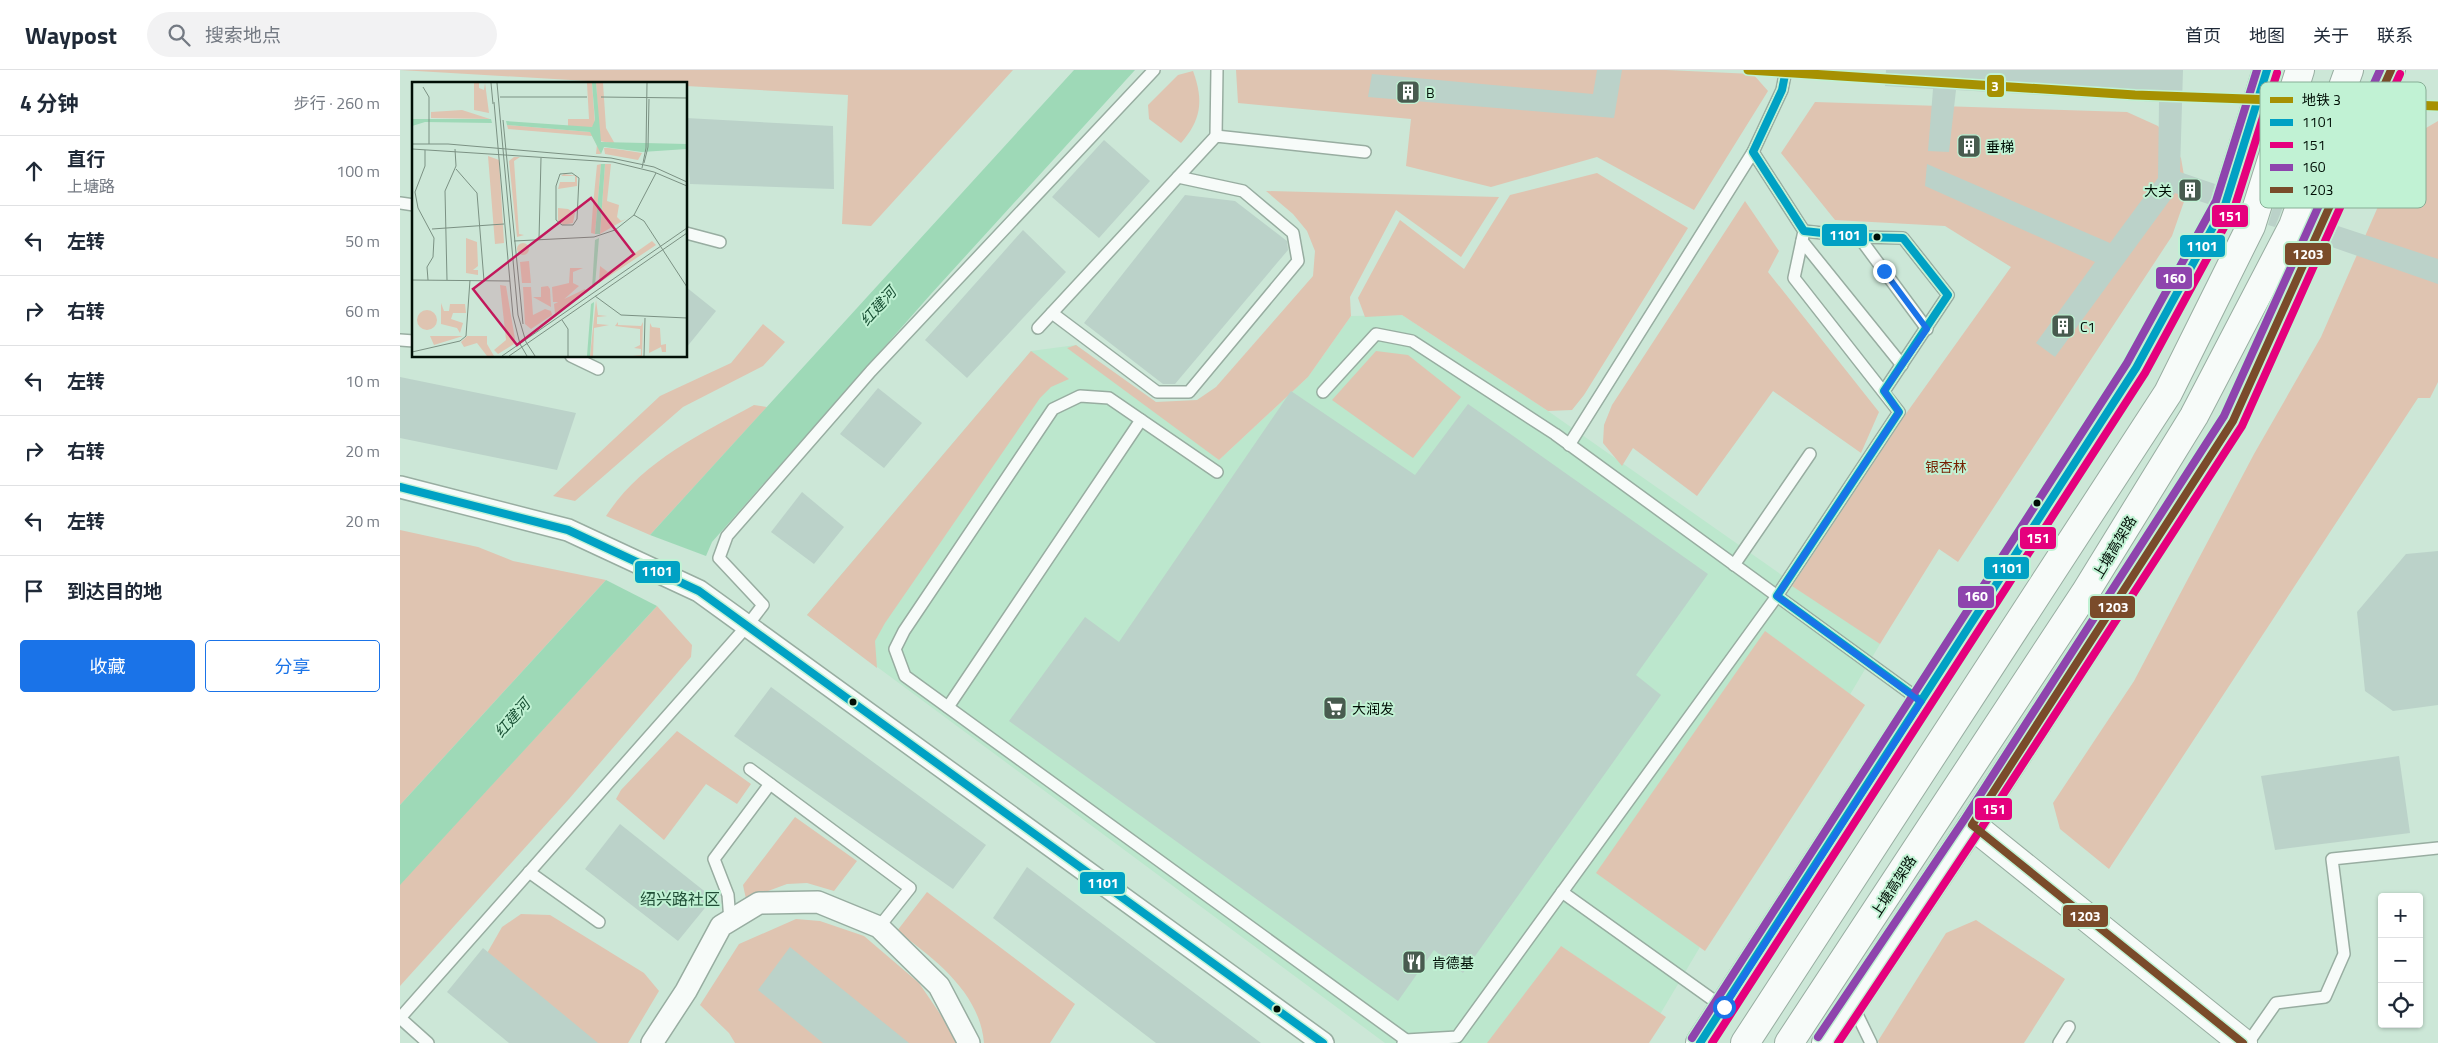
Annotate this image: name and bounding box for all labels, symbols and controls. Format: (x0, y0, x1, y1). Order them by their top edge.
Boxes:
search box (147, 12, 497, 57)
text: Waypost (25, 17, 117, 53)
text: 搜索地点 (205, 20, 281, 49)
icon: search (165, 21, 193, 49)
text: 首页 (2185, 22, 2221, 49)
text: 地图 (2249, 22, 2285, 49)
text: 关于 (2313, 22, 2349, 49)
text: 联系 (2377, 22, 2413, 49)
line badge: 3 (1986, 74, 2005, 98)
text: 3 (1991, 75, 1999, 96)
building icon: B (1395, 79, 1421, 105)
inset map (412, 82, 688, 358)
place label: B (1426, 82, 1435, 103)
legend (2260, 82, 2426, 208)
text: 4 分钟 (20, 87, 78, 119)
text: 地铁 3 (2302, 89, 2341, 110)
text: 步行 · 260 m (294, 91, 380, 115)
text: 1101 (2302, 111, 2333, 132)
building icon: 垂梯 (1956, 133, 1982, 159)
text: 151 (2302, 134, 2326, 155)
place label: 垂梯 (1986, 136, 2014, 157)
text: 直行 (67, 144, 105, 173)
text: 160 (2302, 156, 2326, 177)
icon: ahead (20, 157, 48, 185)
text: 100 m (336, 159, 380, 183)
text: 上塘路 (67, 174, 115, 198)
building icon: 大关 (2177, 177, 2203, 203)
text: 1203 (2302, 179, 2333, 200)
place label: 大关 (2144, 180, 2172, 201)
line badge: 151 (2211, 204, 2249, 228)
text: 151 (2218, 205, 2242, 226)
line badge: 1101 (1821, 223, 1868, 247)
text: 1101 (1829, 224, 1861, 245)
text: 左转 (67, 226, 105, 255)
icon: left (20, 227, 48, 255)
text: 50 m (345, 229, 380, 253)
unlabelled marker (1872, 232, 1882, 242)
line badge: 1101 (2179, 234, 2226, 258)
text: 1101 (2186, 235, 2218, 256)
line badge: 1203 (2284, 242, 2332, 266)
text: 1203 (2292, 243, 2324, 264)
route end (1873, 260, 1896, 283)
line badge: 160 (2155, 266, 2193, 290)
text: 160 (2162, 267, 2186, 288)
water label: 红建河 (854, 279, 904, 330)
text: 右转 (67, 296, 105, 325)
icon: right (20, 297, 48, 325)
text: 60 m (345, 299, 380, 323)
building icon: C1 (2050, 313, 2076, 339)
place label: C1 (2080, 316, 2095, 337)
text: 左转 (67, 366, 105, 395)
icon: left (20, 367, 48, 395)
text: 10 m (345, 369, 380, 393)
text: 右转 (67, 436, 105, 465)
icon: right (20, 437, 48, 465)
text: 20 m (345, 439, 380, 463)
park label: 银杏林 (1925, 456, 1967, 477)
unlabelled marker (2032, 498, 2042, 508)
text: 左转 (67, 506, 105, 535)
icon: left (20, 507, 48, 535)
text: 20 m (345, 509, 380, 533)
street label: 上塘高架路 (2087, 512, 2141, 582)
line badge: 151 (2019, 526, 2057, 550)
text: 151 (2026, 527, 2050, 548)
line badge: 1101 (1983, 556, 2030, 580)
text: 1101 (1991, 557, 2023, 578)
line badge: 1101 (634, 560, 681, 584)
text: 1101 (641, 560, 673, 581)
text: 到达目的地 (67, 576, 162, 605)
icon: arrive (20, 577, 48, 605)
line badge: 160 (1957, 585, 1995, 609)
text: 160 (1964, 585, 1988, 606)
line badge: 1203 (2089, 595, 2136, 619)
text: 1203 (2097, 596, 2129, 617)
button: 收藏 (20, 640, 195, 692)
button: 分享 (205, 640, 380, 692)
water label: 红建河 (489, 691, 537, 743)
supermarket icon: 大润发 (1322, 695, 1348, 721)
unlabelled marker (848, 697, 858, 707)
place label: 大润发 (1352, 698, 1394, 719)
line badge: 151 (1974, 797, 2013, 821)
text: 151 (1982, 798, 2006, 819)
street label: 上塘高架路 (1865, 851, 1921, 921)
line badge: 1101 (1079, 871, 1126, 895)
text: 1101 (1087, 872, 1119, 893)
district label: 绍兴路社区 (640, 887, 720, 911)
map controls (2378, 893, 2423, 1028)
button: + (2378, 893, 2423, 938)
line badge: 1203 (2062, 904, 2109, 928)
text: 1203 (2069, 905, 2101, 926)
button: − (2378, 938, 2423, 983)
restaurant icon: 肯德基 (1401, 949, 1427, 975)
place label: 肯德基 (1432, 952, 1474, 973)
button: locate (2378, 983, 2423, 1028)
route start (1713, 996, 1736, 1019)
unlabelled marker (1272, 1004, 1282, 1014)

